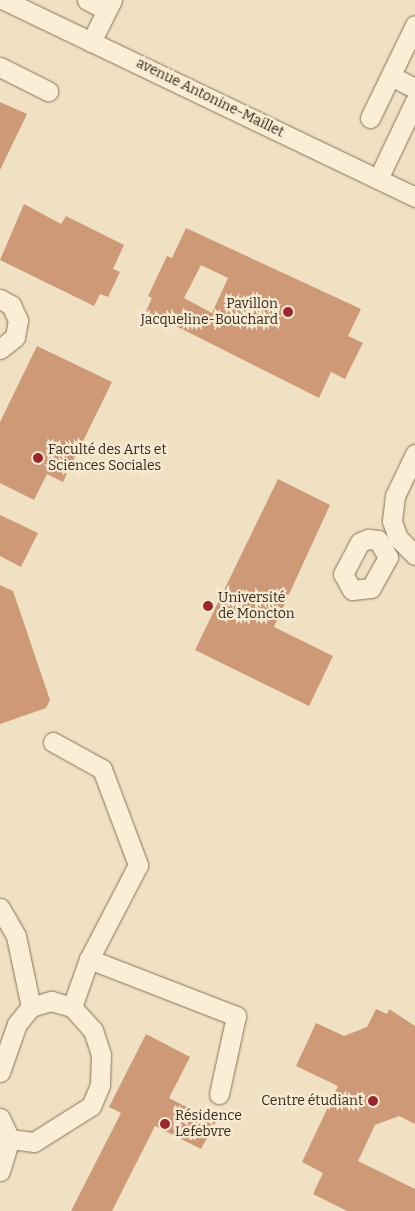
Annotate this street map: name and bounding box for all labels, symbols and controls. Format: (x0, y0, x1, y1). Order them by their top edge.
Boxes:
street label: avenue Antonine-Maillet (133, 55, 287, 141)
place label: Pavillon Jacqueline-Bouchard (140, 296, 278, 328)
marker: Pavillon Jacqueline-Bouchard (282, 306, 294, 318)
place label: Faculté des Arts et Sciences Sociales (48, 442, 167, 474)
marker: Faculté des Arts et Sciences Sociales (32, 452, 44, 464)
place label: Université de Moncton (218, 590, 295, 622)
marker: Université de Moncton (202, 600, 214, 612)
place label: Centre étudiant (261, 1093, 363, 1109)
marker: Centre étudiant (367, 1095, 379, 1107)
place label: Résidence Lefebvre (175, 1108, 242, 1140)
marker: Résidence Lefebvre (159, 1118, 171, 1130)

